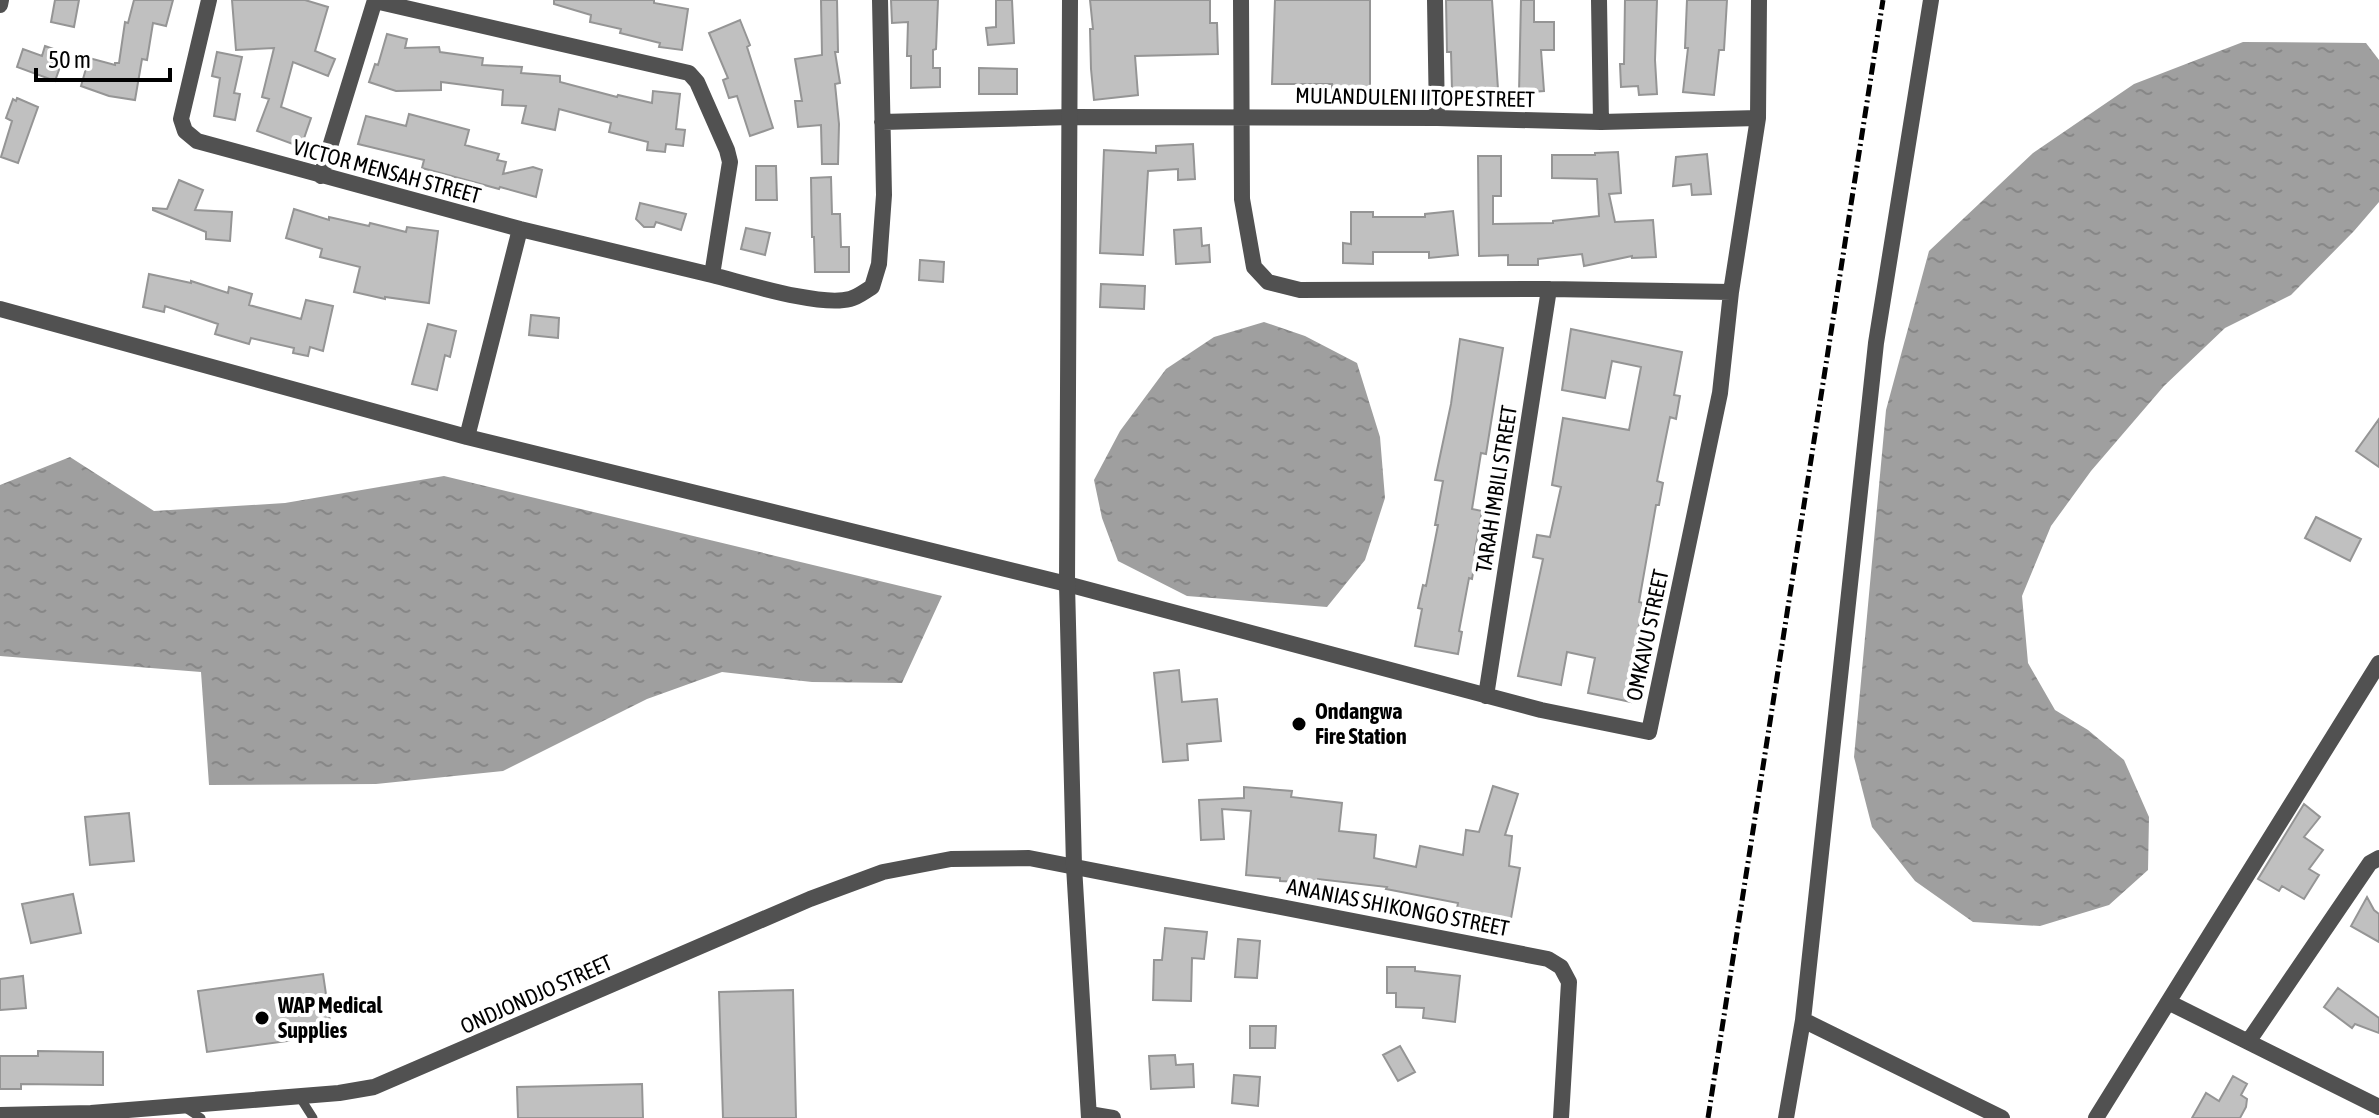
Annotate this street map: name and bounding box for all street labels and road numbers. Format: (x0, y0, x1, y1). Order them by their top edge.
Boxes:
street label: MULANDULENI IITOPE STREET (1295, 82, 1535, 112)
street label: VICTOR MENSAH STREET (290, 133, 484, 209)
street label: TARAH IMBILI STREET (1470, 403, 1522, 574)
street label: OMKAVU STREET (1620, 567, 1674, 703)
street label: ANANIAS SHIKONGO STREET (1285, 873, 1512, 941)
street label: ONDJONDJO STREET (456, 949, 616, 1039)

